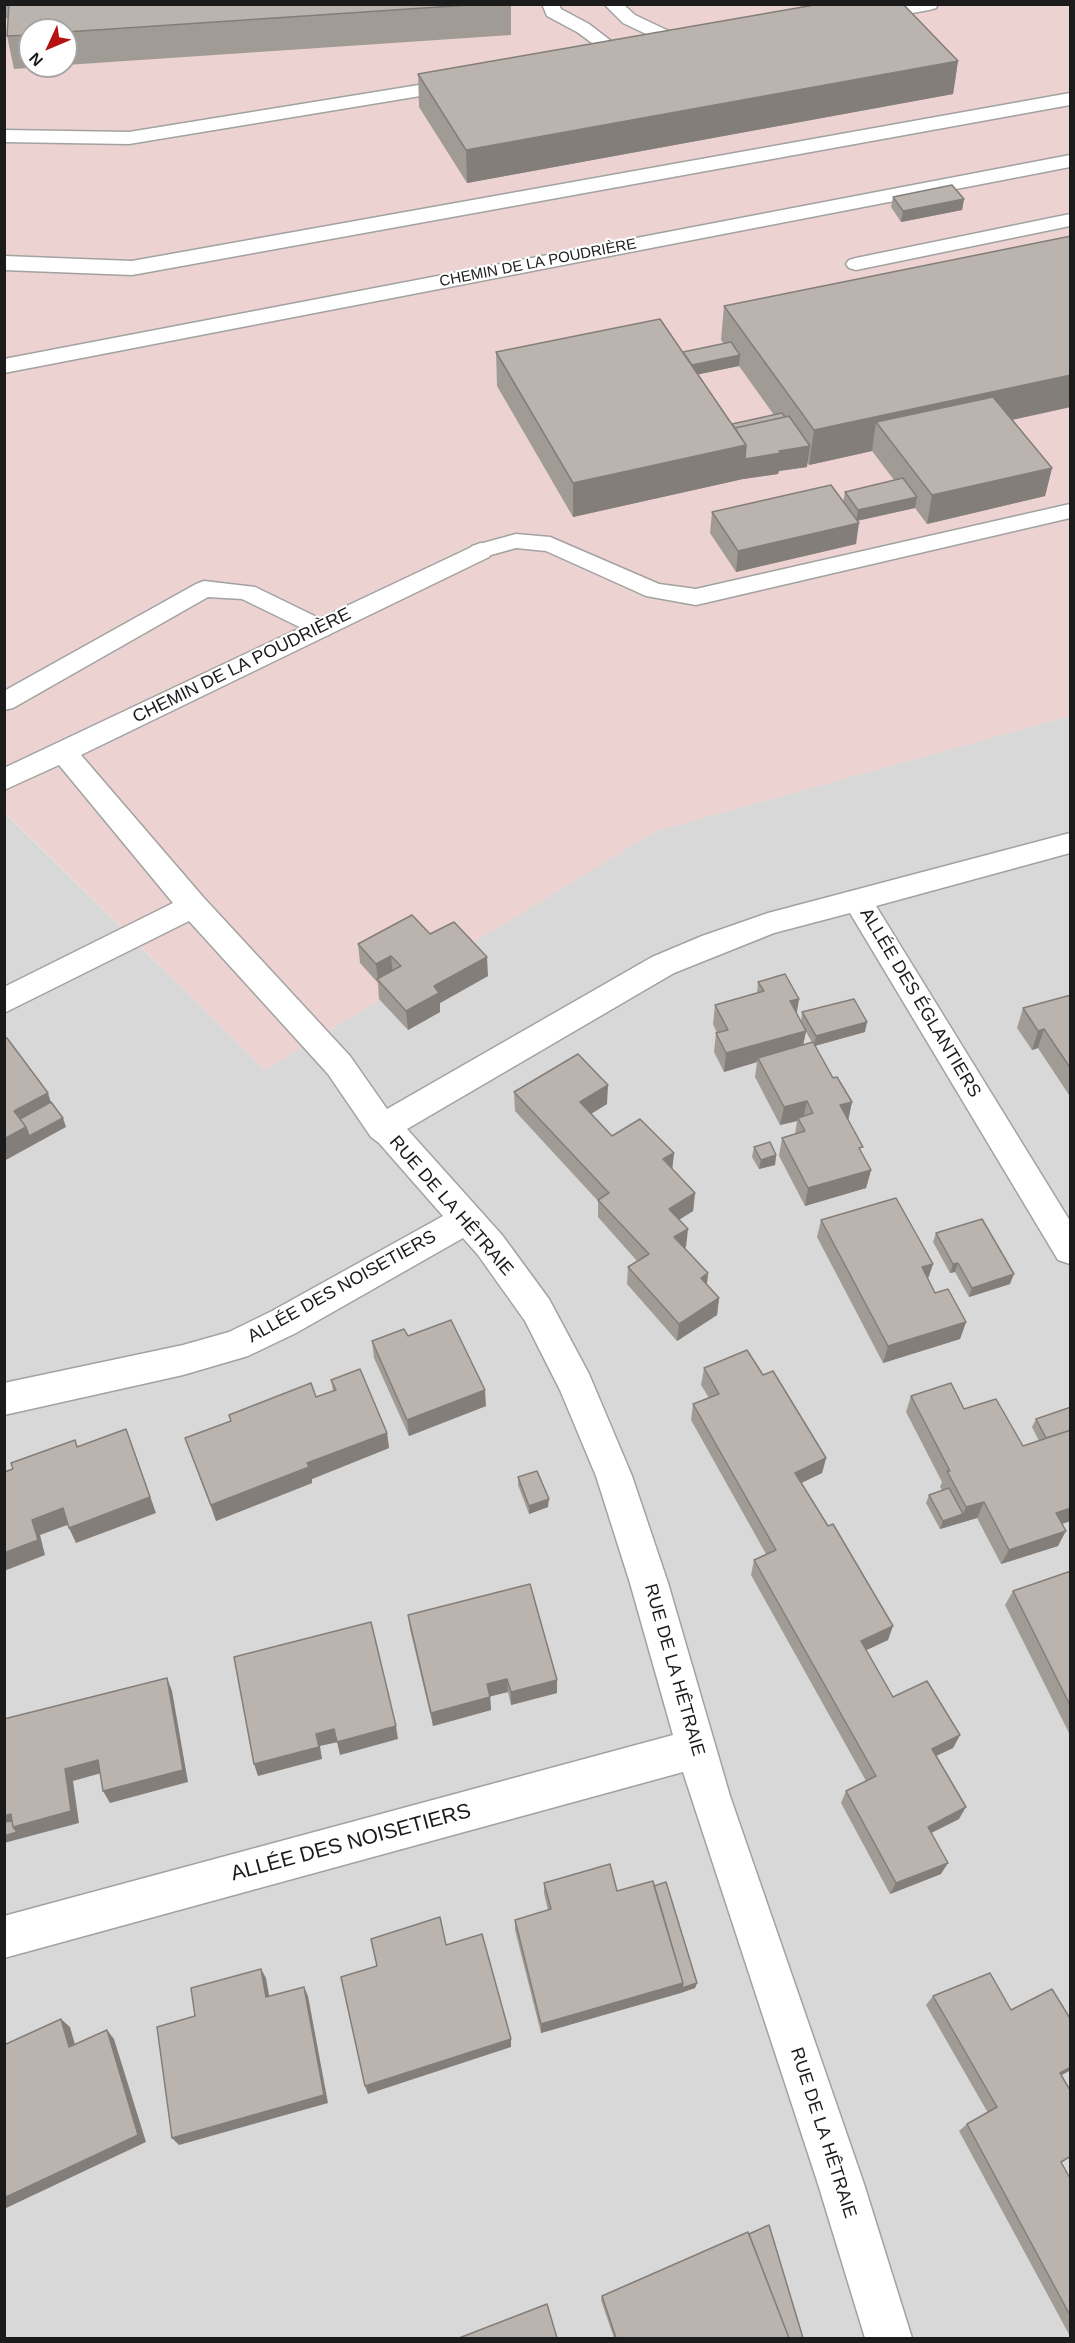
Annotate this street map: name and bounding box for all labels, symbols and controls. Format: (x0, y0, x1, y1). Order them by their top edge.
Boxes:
north arrow (18, 18, 78, 78)
text: N (26, 49, 46, 70)
street label: CHEMIN DE LA POUDRIÈRE (438, 235, 638, 291)
street label: CHEMIN DE LA POUDRIÈRE (129, 604, 355, 728)
street label: ALLÉE DES ÉGLANTIERS (855, 904, 985, 1102)
street label: RUE DE LA HÊTRAIE (384, 1132, 518, 1280)
street label: ALLÉE DES NOISETIERS (244, 1226, 440, 1348)
street label: RUE DE LA HÊTRAIE (639, 1581, 709, 1759)
street label: ALLÉE DES NOISETIERS (228, 1799, 474, 1887)
street label: RUE DE LA HÊTRAIE (785, 2045, 861, 2221)

